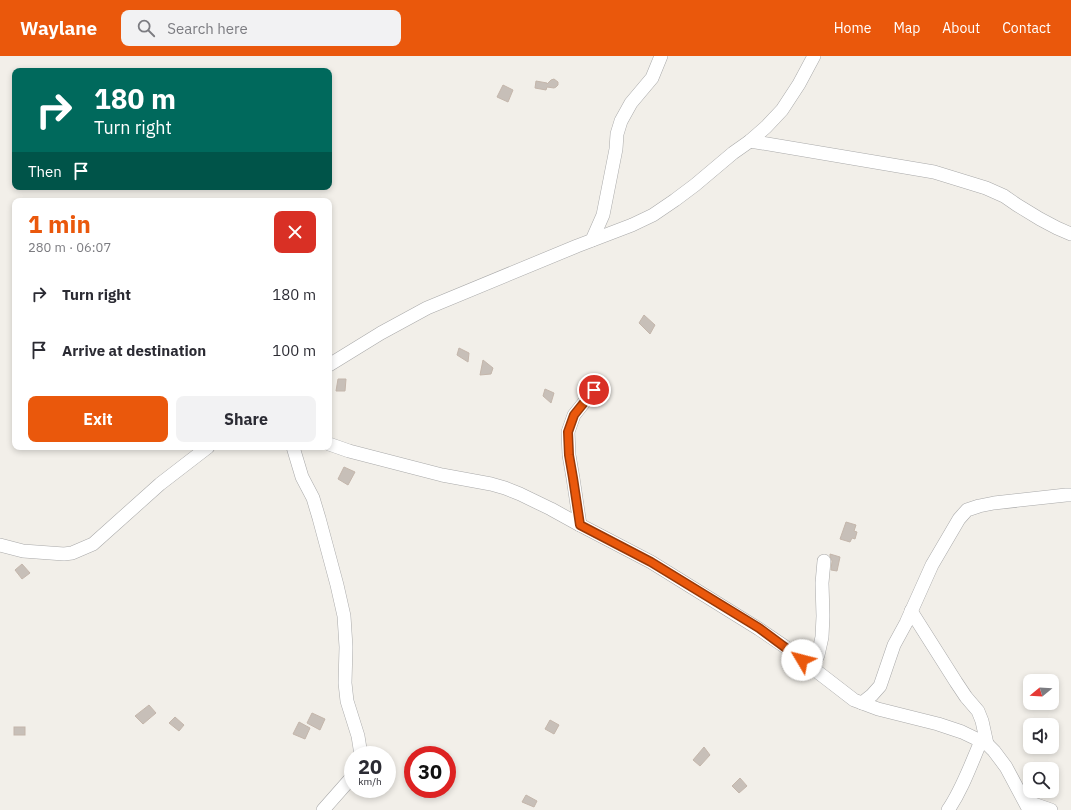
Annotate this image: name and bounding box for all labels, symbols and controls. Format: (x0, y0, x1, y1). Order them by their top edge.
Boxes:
search box (121, 10, 401, 46)
text: Waylane (20, 16, 97, 40)
icon: search (135, 17, 157, 39)
text: Search here (167, 19, 248, 38)
text: Home (834, 19, 871, 37)
text: Map (893, 19, 920, 37)
text: About (942, 19, 980, 37)
text: Contact (1002, 19, 1051, 37)
text: 180 m (94, 80, 176, 117)
icon: right (28, 84, 80, 136)
text: Turn right (94, 116, 172, 139)
icon: arrive (70, 160, 92, 182)
text: Then (28, 162, 62, 181)
text: 1 min (28, 208, 91, 240)
button: close (274, 211, 316, 253)
text: 280 m · 06:07 (28, 239, 111, 256)
icon: right (28, 283, 50, 305)
text: Turn right (62, 285, 131, 304)
text: 180 m (272, 285, 316, 304)
icon: arrive (28, 339, 50, 361)
text: Arrive at destination (62, 341, 206, 360)
text: 100 m (272, 341, 316, 360)
pin (577, 373, 611, 407)
icon: arrive (583, 379, 605, 401)
button: Exit (28, 396, 168, 442)
button: Share (176, 396, 316, 442)
position arrow (781, 639, 823, 681)
north arrow (1023, 674, 1059, 710)
map controls (1023, 674, 1059, 798)
button: sound (1023, 718, 1059, 754)
speed limit sign: 30 (404, 746, 456, 798)
text: 20 (358, 753, 382, 780)
button: search (1023, 762, 1059, 798)
text: km/h (358, 775, 382, 788)

